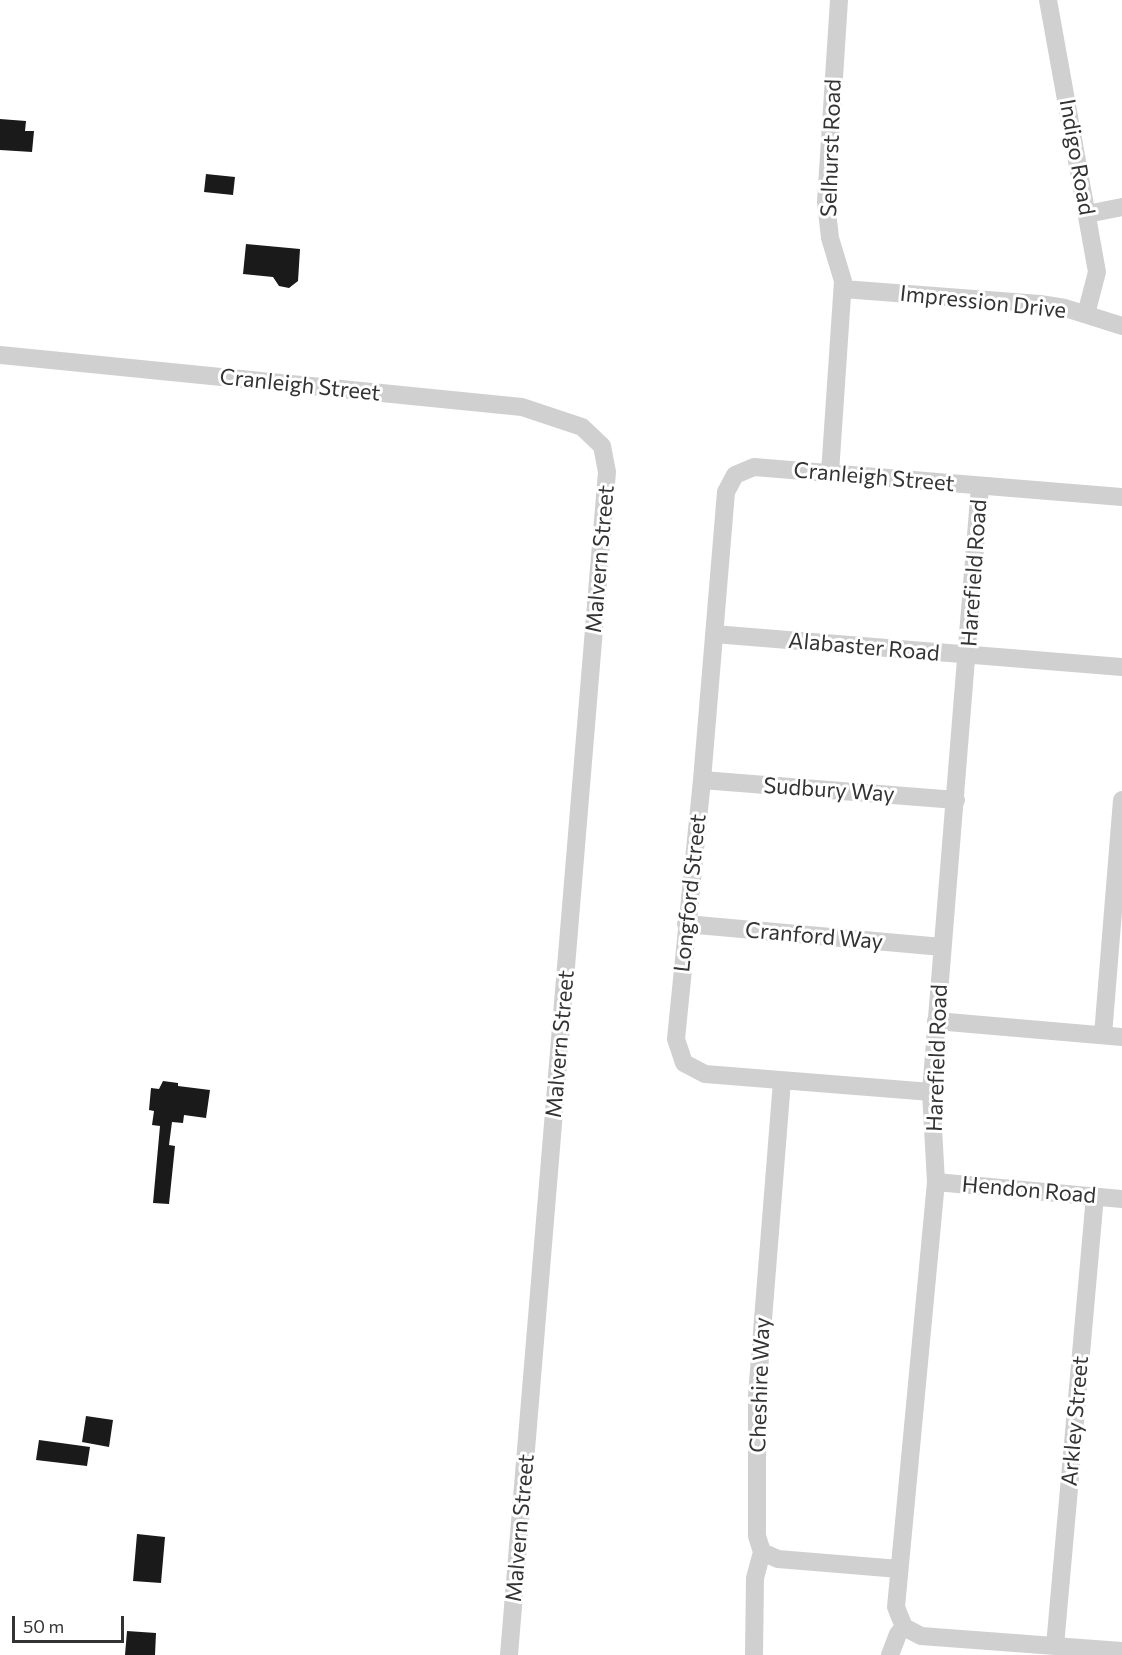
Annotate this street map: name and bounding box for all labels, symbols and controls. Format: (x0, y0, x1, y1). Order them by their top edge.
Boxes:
street label: Selhurst Road (815, 79, 847, 217)
street label: Indigo Road (1054, 97, 1100, 217)
street label: Impression Drive (899, 280, 1067, 324)
street label: Cranleigh Street (218, 363, 382, 407)
street label: Cranleigh Street (792, 457, 956, 497)
street label: Malvern Street (580, 484, 620, 634)
street label: Harefield Road (956, 498, 992, 648)
street label: Alabaster Road (787, 627, 941, 667)
street label: Sudbury Way (762, 772, 896, 808)
street label: Longford Street (669, 813, 711, 973)
street label: Cranford Way (744, 917, 884, 955)
street label: Malvern Street (540, 969, 580, 1119)
street label: Harefield Road (921, 984, 953, 1132)
street label: Hendon Road (961, 1171, 1097, 1209)
street label: Cheshire Way (744, 1317, 776, 1453)
street label: Arkley Street (1056, 1355, 1094, 1487)
street label: Malvern Street (500, 1453, 540, 1603)
scale bar (15, 1604, 128, 1642)
text: 50 m (23, 1615, 64, 1637)

